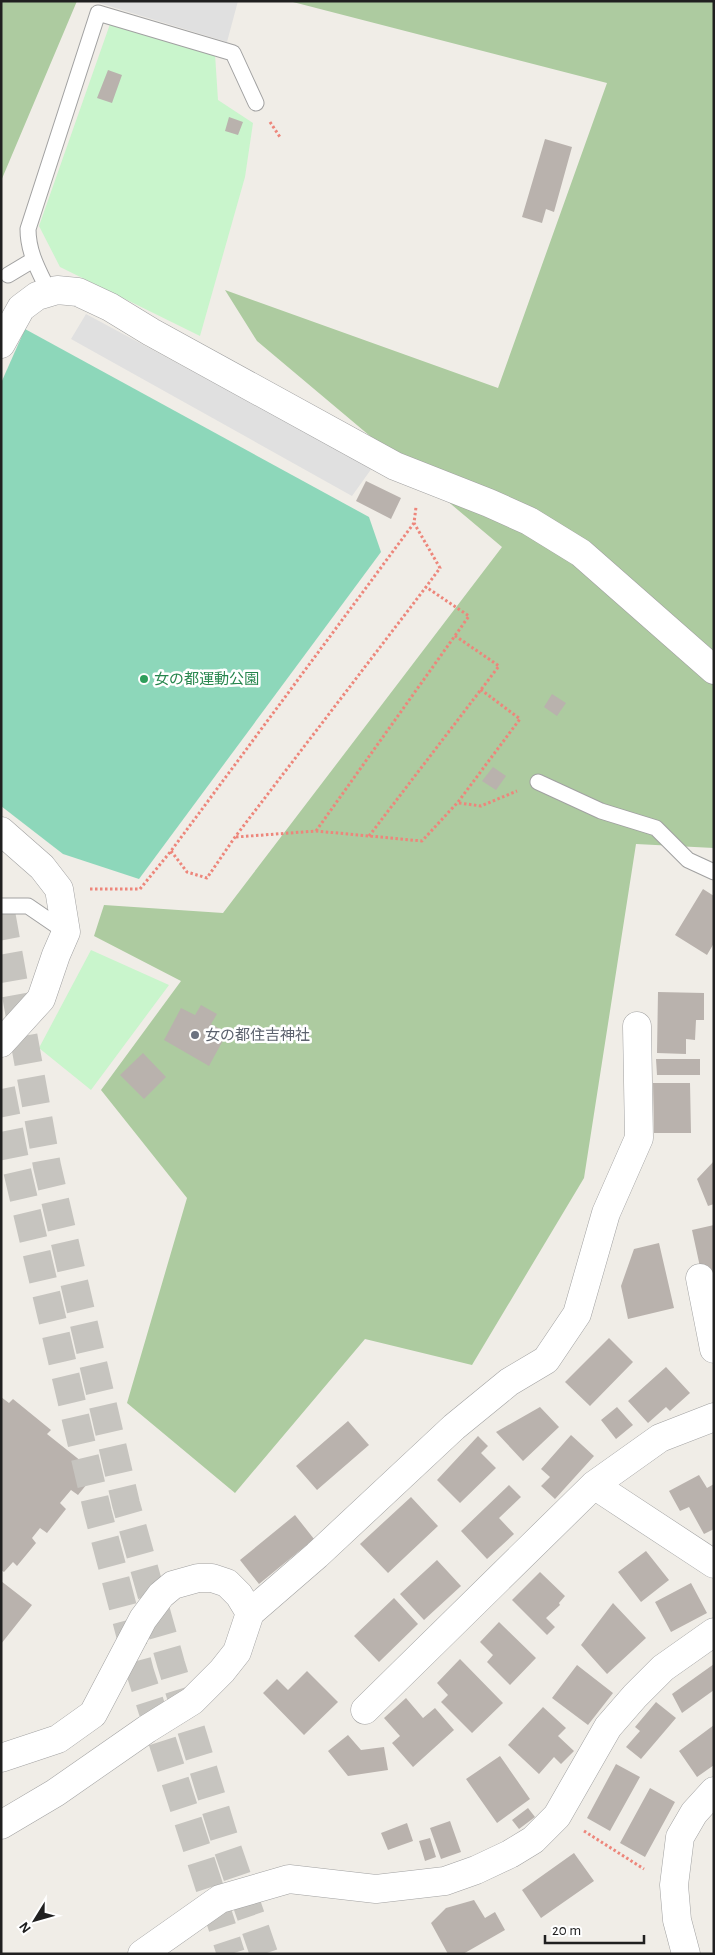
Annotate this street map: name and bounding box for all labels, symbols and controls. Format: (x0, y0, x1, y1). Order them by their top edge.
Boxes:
place label: 女の都運動公園 (154, 671, 259, 687)
marker: 女の都運動公園 (138, 673, 150, 685)
place label: 女の都住吉神社 (205, 1027, 310, 1043)
marker: 女の都住吉神社 (189, 1029, 201, 1041)
north arrow (10, 1895, 60, 1945)
scale bar (545, 1912, 644, 1944)
text: N (17, 1919, 34, 1935)
text: 20 m (552, 1923, 581, 1938)

